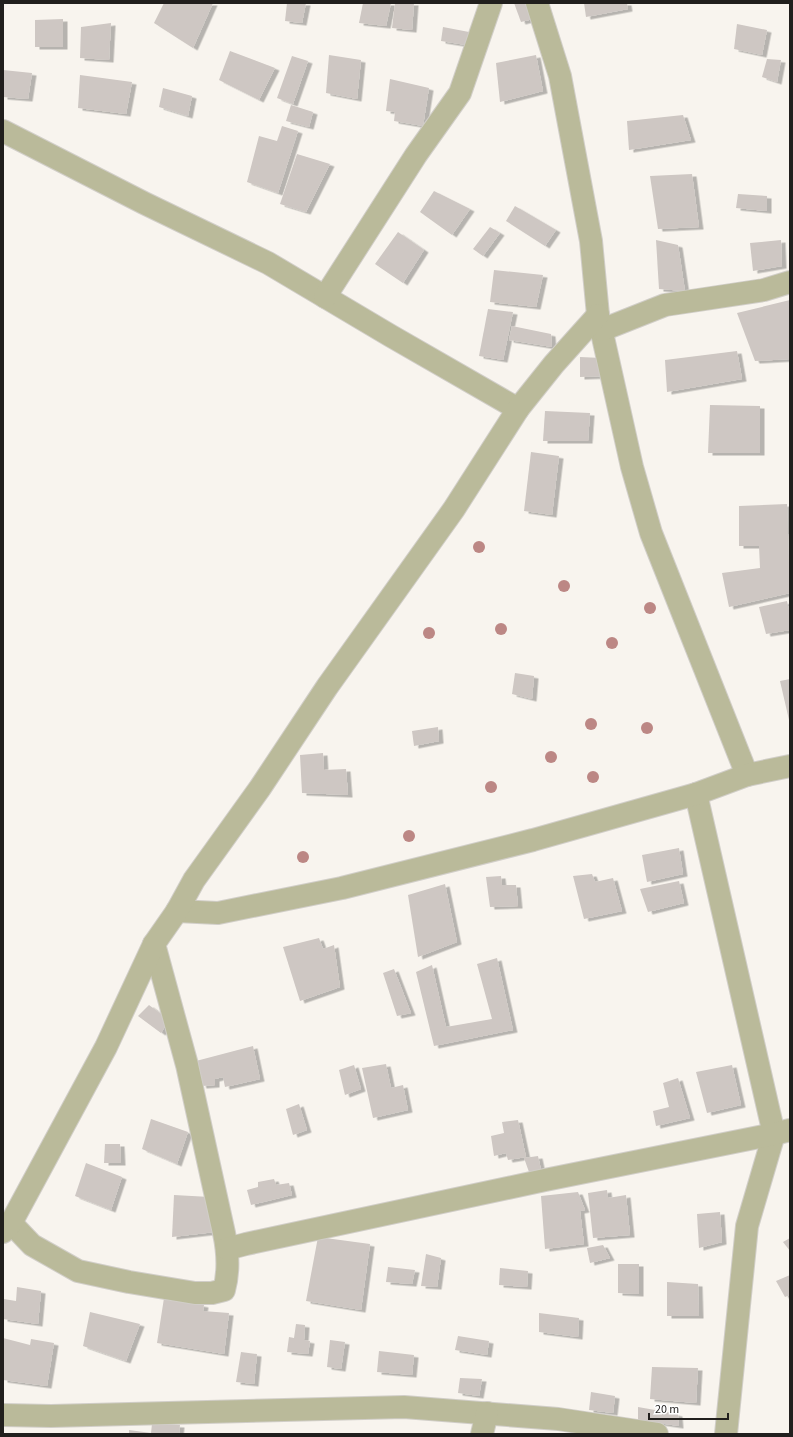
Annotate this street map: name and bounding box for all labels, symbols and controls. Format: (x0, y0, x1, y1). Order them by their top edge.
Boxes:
scale bar (649, 1395, 728, 1421)
text: 20 m (655, 1401, 679, 1418)

